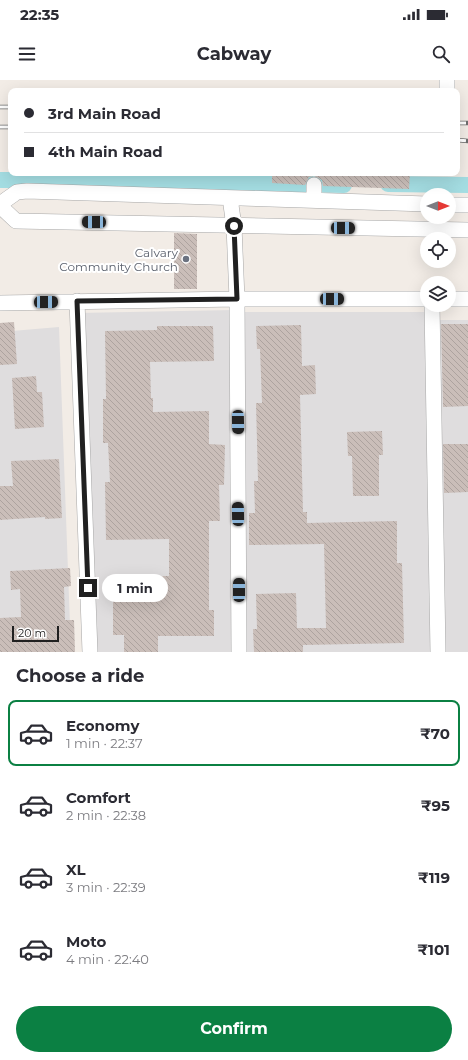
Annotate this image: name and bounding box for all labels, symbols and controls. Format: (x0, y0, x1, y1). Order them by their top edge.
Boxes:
text: 22:35 (20, 5, 59, 24)
icon: menu (16, 43, 38, 65)
text: Cabway (197, 43, 271, 65)
icon: search (430, 43, 452, 65)
text: 3rd Main Road (48, 104, 161, 123)
text: 4th Main Road (48, 142, 163, 161)
north arrow (420, 188, 456, 224)
map controls (420, 188, 456, 312)
car (82, 216, 106, 228)
route start (225, 217, 243, 235)
car (331, 222, 355, 234)
button: locate (420, 232, 456, 268)
place label: Calvary Community Church (59, 245, 178, 274)
marker: Calvary Community Church (181, 254, 191, 264)
button: layers (420, 276, 456, 312)
car (320, 293, 344, 305)
car (34, 296, 58, 308)
car (232, 410, 244, 434)
car (232, 502, 244, 526)
callout: 1 min (102, 574, 168, 602)
car (233, 578, 245, 602)
route end (79, 579, 97, 597)
text: 1 min (117, 580, 153, 596)
scale bar (12, 624, 59, 643)
text: 20 m (18, 626, 46, 640)
text: Choose a ride (16, 665, 144, 687)
icon: car (18, 715, 54, 751)
text: Economy (66, 716, 139, 735)
text: ₹70 (420, 724, 450, 743)
text: 1 min · 22:37 (66, 735, 143, 751)
icon: car (18, 787, 54, 823)
text: Comfort (66, 788, 131, 807)
text: ₹95 (421, 796, 450, 815)
text: 2 min · 22:38 (66, 807, 146, 823)
icon: car (18, 859, 54, 895)
text: XL (66, 860, 85, 879)
text: ₹119 (418, 868, 450, 887)
text: 3 min · 22:39 (66, 879, 146, 895)
icon: car (18, 931, 54, 967)
text: Moto (66, 932, 106, 951)
text: ₹101 (417, 940, 450, 959)
text: 4 min · 22:40 (66, 951, 149, 967)
button: Confirm (16, 1006, 452, 1052)

